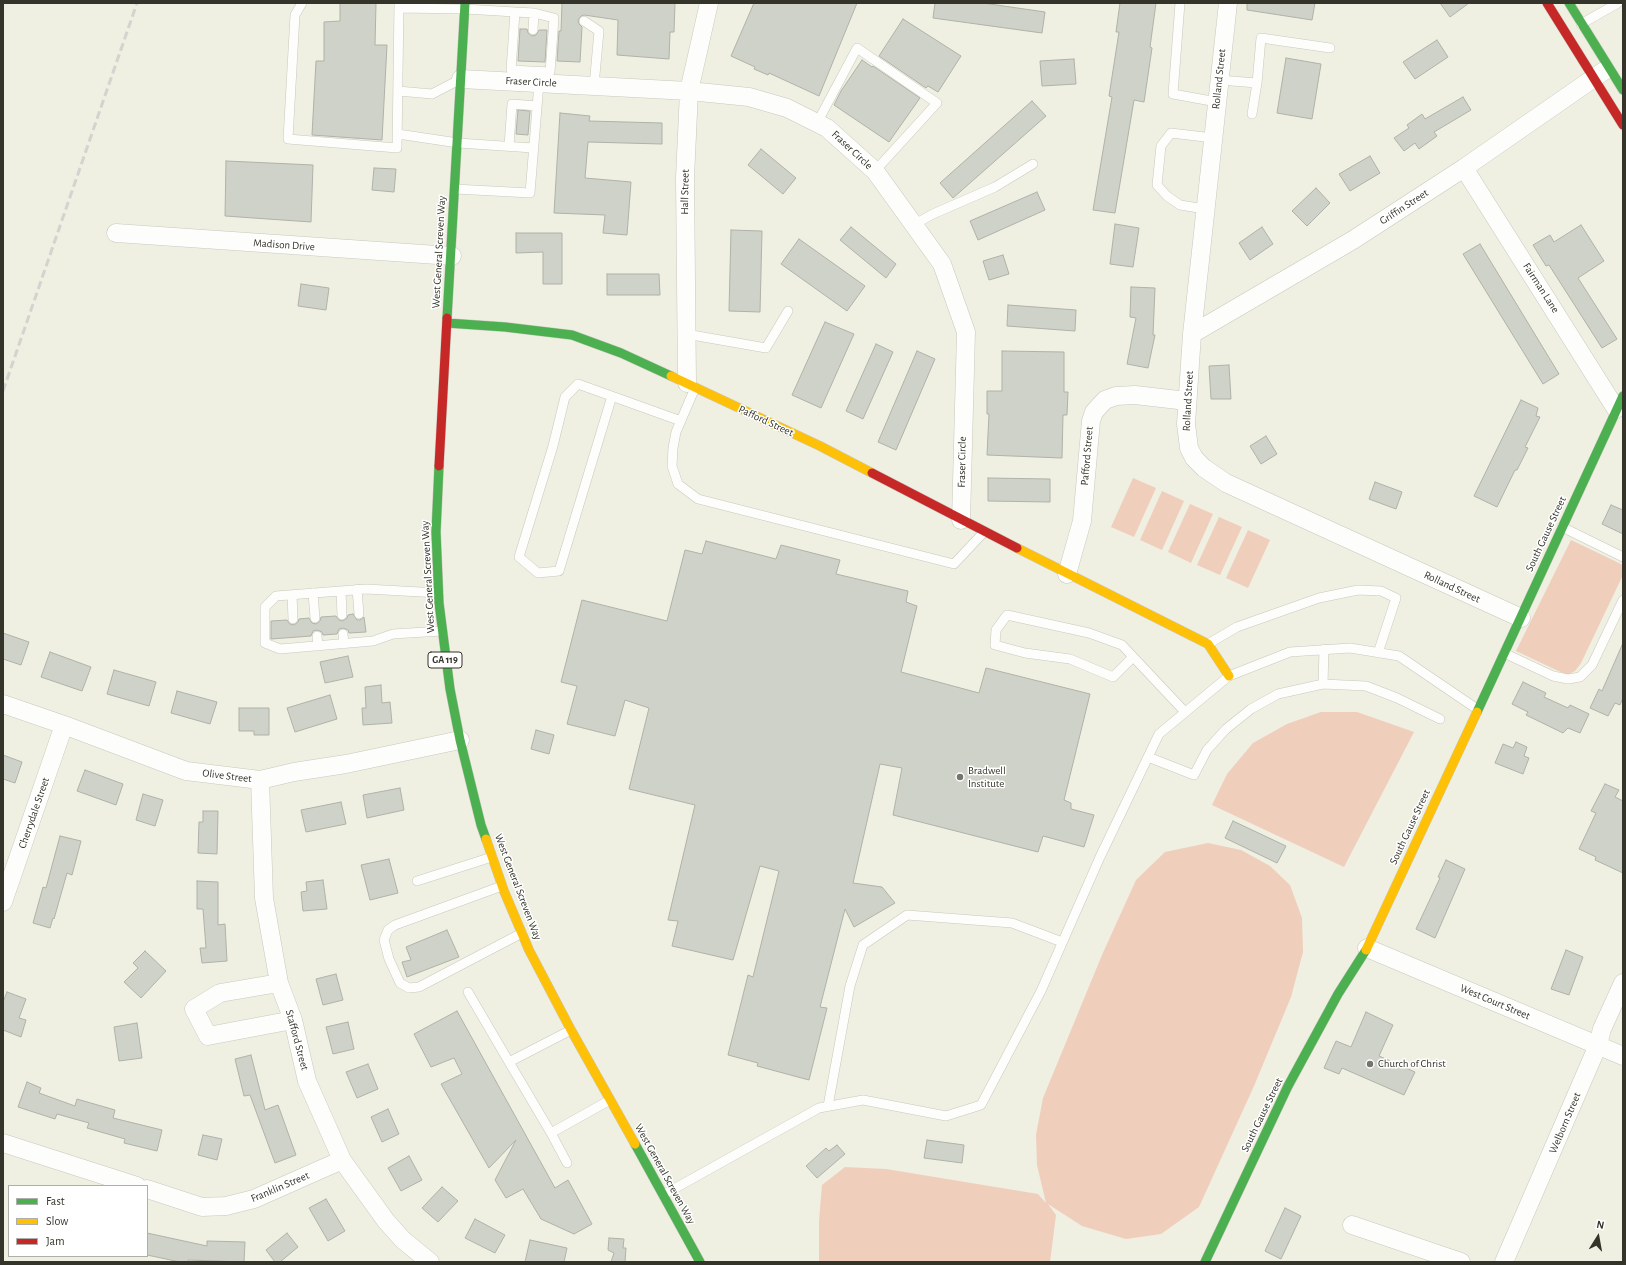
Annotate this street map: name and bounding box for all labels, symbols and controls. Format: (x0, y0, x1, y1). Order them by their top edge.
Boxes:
street label: Rolland Street (1209, 48, 1229, 110)
street label: Fraser Circle (505, 74, 557, 90)
street label: Fraser Circle (829, 128, 875, 172)
street label: Hall Street (678, 169, 692, 215)
street label: Griffin Street (1377, 186, 1431, 228)
street label: West General Screven Way (429, 195, 449, 309)
street label: Madison Drive (253, 236, 315, 254)
street label: Fairman Lane (1520, 260, 1562, 316)
street label: Rolland Street (1180, 370, 1196, 432)
street label: Pafford Street (736, 403, 796, 439)
street label: Pafford Street (1078, 426, 1096, 486)
street label: Fraser Circle (955, 436, 969, 488)
street label: South Gause Street (1523, 494, 1569, 574)
street label: West General Screven Way (418, 520, 438, 634)
street label: Rolland Street (1422, 568, 1482, 606)
road number: GA 119 (428, 652, 462, 668)
place label: Bradwell Institute (968, 764, 1006, 790)
street label: Olive Street (202, 766, 252, 786)
marker: Bradwell Institute (955, 772, 965, 782)
street label: Cherrydale Street (16, 776, 52, 850)
street label: South Gause Street (1387, 787, 1433, 867)
street label: West General Screven Way (492, 832, 544, 942)
street label: West Court Street (1458, 981, 1532, 1023)
street label: Stafford Street (283, 1008, 311, 1072)
place label: Church of Christ (1378, 1057, 1446, 1071)
marker: Church of Christ (1365, 1059, 1375, 1069)
street label: South Gause Street (1238, 1076, 1286, 1154)
street label: Welborn Street (1546, 1091, 1584, 1155)
street label: West General Screven Way (632, 1122, 698, 1226)
street label: Franklin Street (249, 1169, 311, 1205)
legend (8, 1185, 148, 1257)
text: Fast (46, 1195, 65, 1207)
text: Slow (46, 1215, 68, 1227)
north arrow (1578, 1217, 1618, 1257)
text: N (1596, 1219, 1605, 1231)
text: Jam (46, 1235, 65, 1247)

